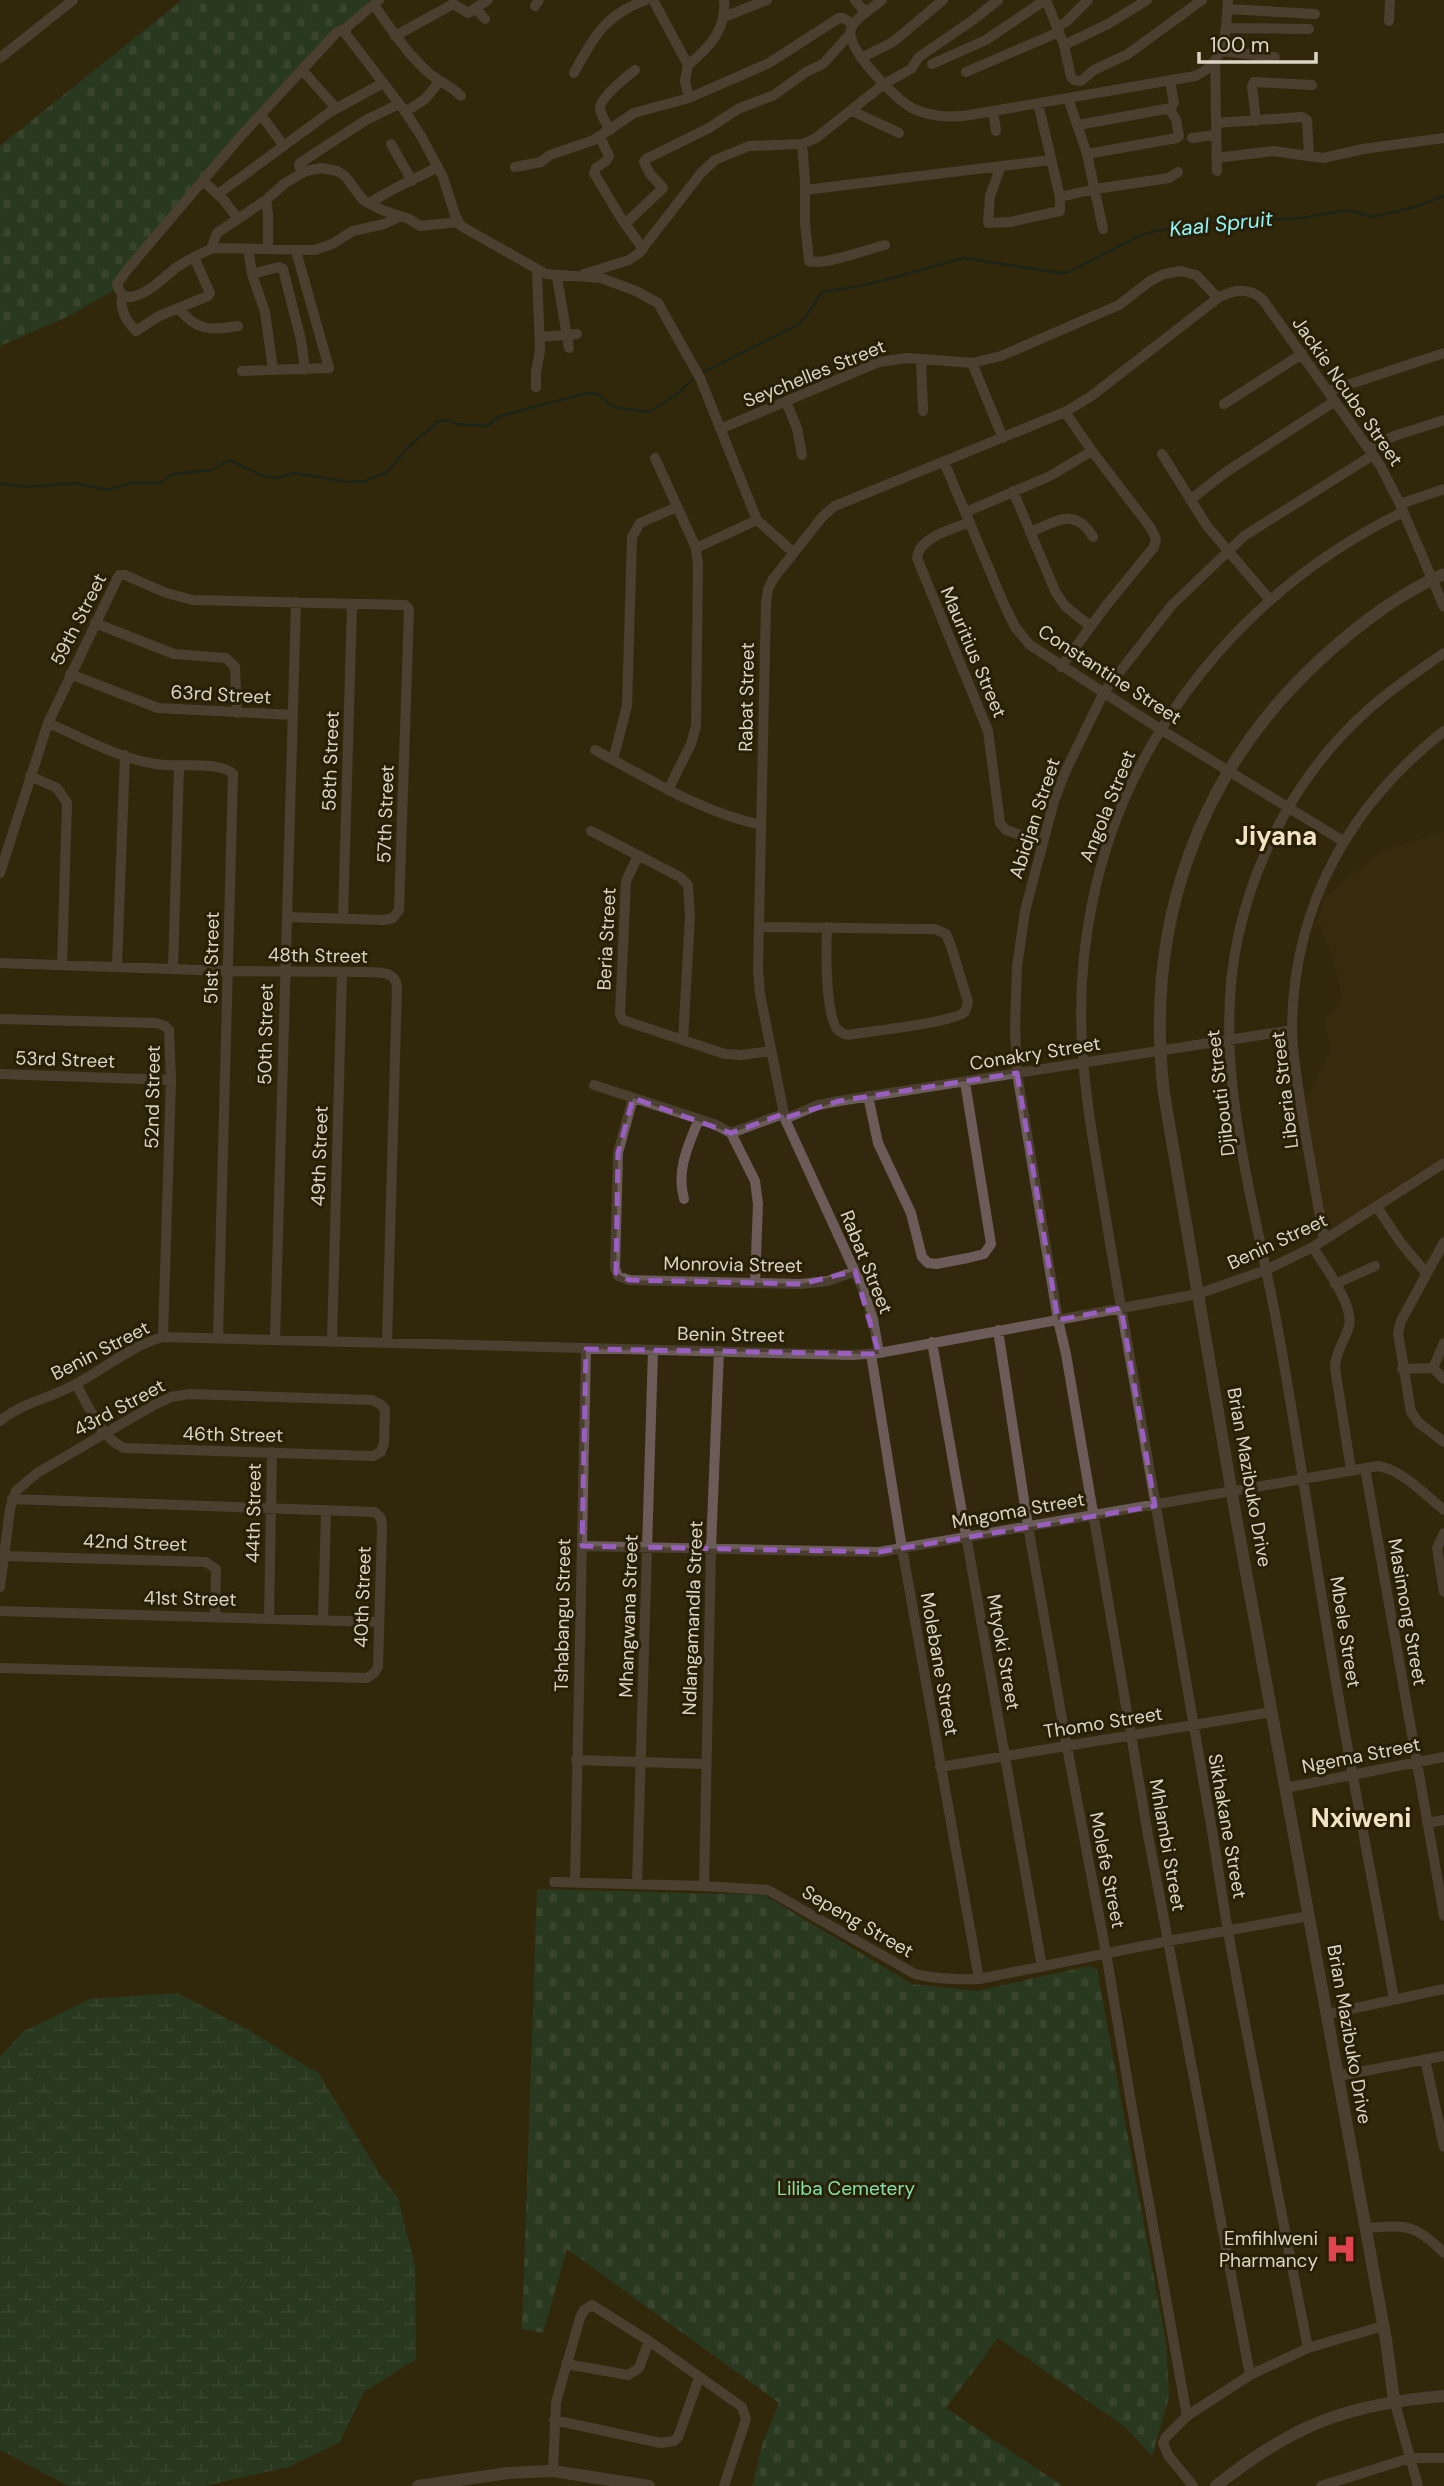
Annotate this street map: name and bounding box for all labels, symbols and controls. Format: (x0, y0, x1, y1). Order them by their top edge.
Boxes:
scale bar (1199, 21, 1316, 65)
text: 100 m (1210, 31, 1270, 59)
water label: Kaal Spruit (1168, 205, 1275, 243)
street label: Jackie Ncube Street (1287, 312, 1409, 471)
street label: Seychelles Street (739, 334, 889, 413)
street label: 59th Street (45, 569, 112, 670)
street label: Mauritius Street (935, 583, 1012, 722)
street label: Constantine Street (1033, 619, 1186, 730)
street label: Rabat Street (733, 642, 760, 752)
street label: 63rd Street (170, 679, 272, 710)
street label: 58th Street (316, 710, 345, 812)
street label: Angola Street (1074, 747, 1141, 866)
street label: Abidjan Street (1003, 754, 1066, 882)
street label: 57th Street (371, 764, 400, 864)
district label: Jiyana (1235, 819, 1317, 853)
street label: Beria Street (591, 887, 622, 991)
street label: 51st Street (198, 911, 225, 1005)
street label: 48th Street (268, 942, 368, 969)
street label: 50th Street (252, 983, 279, 1085)
street label: Djibouti Street (1200, 1028, 1241, 1158)
street label: Liberia Street (1265, 1030, 1304, 1150)
street label: Conakry Street (968, 1031, 1102, 1076)
street label: 53rd Street (14, 1045, 116, 1074)
street label: 52nd Street (139, 1045, 166, 1149)
street label: 49th Street (305, 1105, 334, 1207)
street label: Rabat Street (834, 1207, 899, 1318)
street label: Benin Street (1223, 1207, 1331, 1276)
street label: Monrovia Street (663, 1251, 803, 1278)
street label: Benin Street (47, 1315, 154, 1386)
street label: Benin Street (677, 1321, 785, 1348)
street label: 43rd Street (69, 1373, 169, 1442)
street label: Brian Mazibuko Drive (1221, 1385, 1278, 1569)
street label: 46th Street (182, 1421, 284, 1448)
street label: 44th Street (240, 1463, 267, 1563)
street label: Mngoma Street (950, 1487, 1087, 1534)
street label: Ndlangamandla Street (677, 1520, 708, 1716)
street label: 42nd Street (82, 1528, 187, 1557)
street label: Mhangwana Street (613, 1534, 644, 1698)
street label: Masimong Street (1382, 1537, 1433, 1688)
street label: Tshabangu Street (549, 1538, 576, 1692)
street label: 40th Street (348, 1546, 377, 1648)
street label: Mbele Street (1324, 1575, 1367, 1690)
street label: 41st Street (143, 1585, 237, 1612)
street label: Molebane Street (915, 1590, 964, 1738)
street label: Mtyoki Street (981, 1592, 1026, 1712)
street label: Thomo Street (1042, 1701, 1164, 1744)
street label: Ngema Street (1300, 1732, 1423, 1779)
street label: Sikhakane Street (1202, 1752, 1253, 1901)
street label: Mhlambi Street (1144, 1777, 1191, 1913)
district label: Nxiweni (1311, 1801, 1411, 1835)
street label: Molefe Street (1084, 1810, 1131, 1930)
street label: Sepeng Street (797, 1879, 918, 1963)
street label: Brian Mazibuko Drive (1321, 1942, 1378, 2126)
park label: Liliba Cemetery (777, 2176, 915, 2201)
place label: Emfihlweni Pharmancy (1219, 2226, 1318, 2273)
hospital icon: Emfihlweni Pharmancy (1324, 2232, 1358, 2266)

